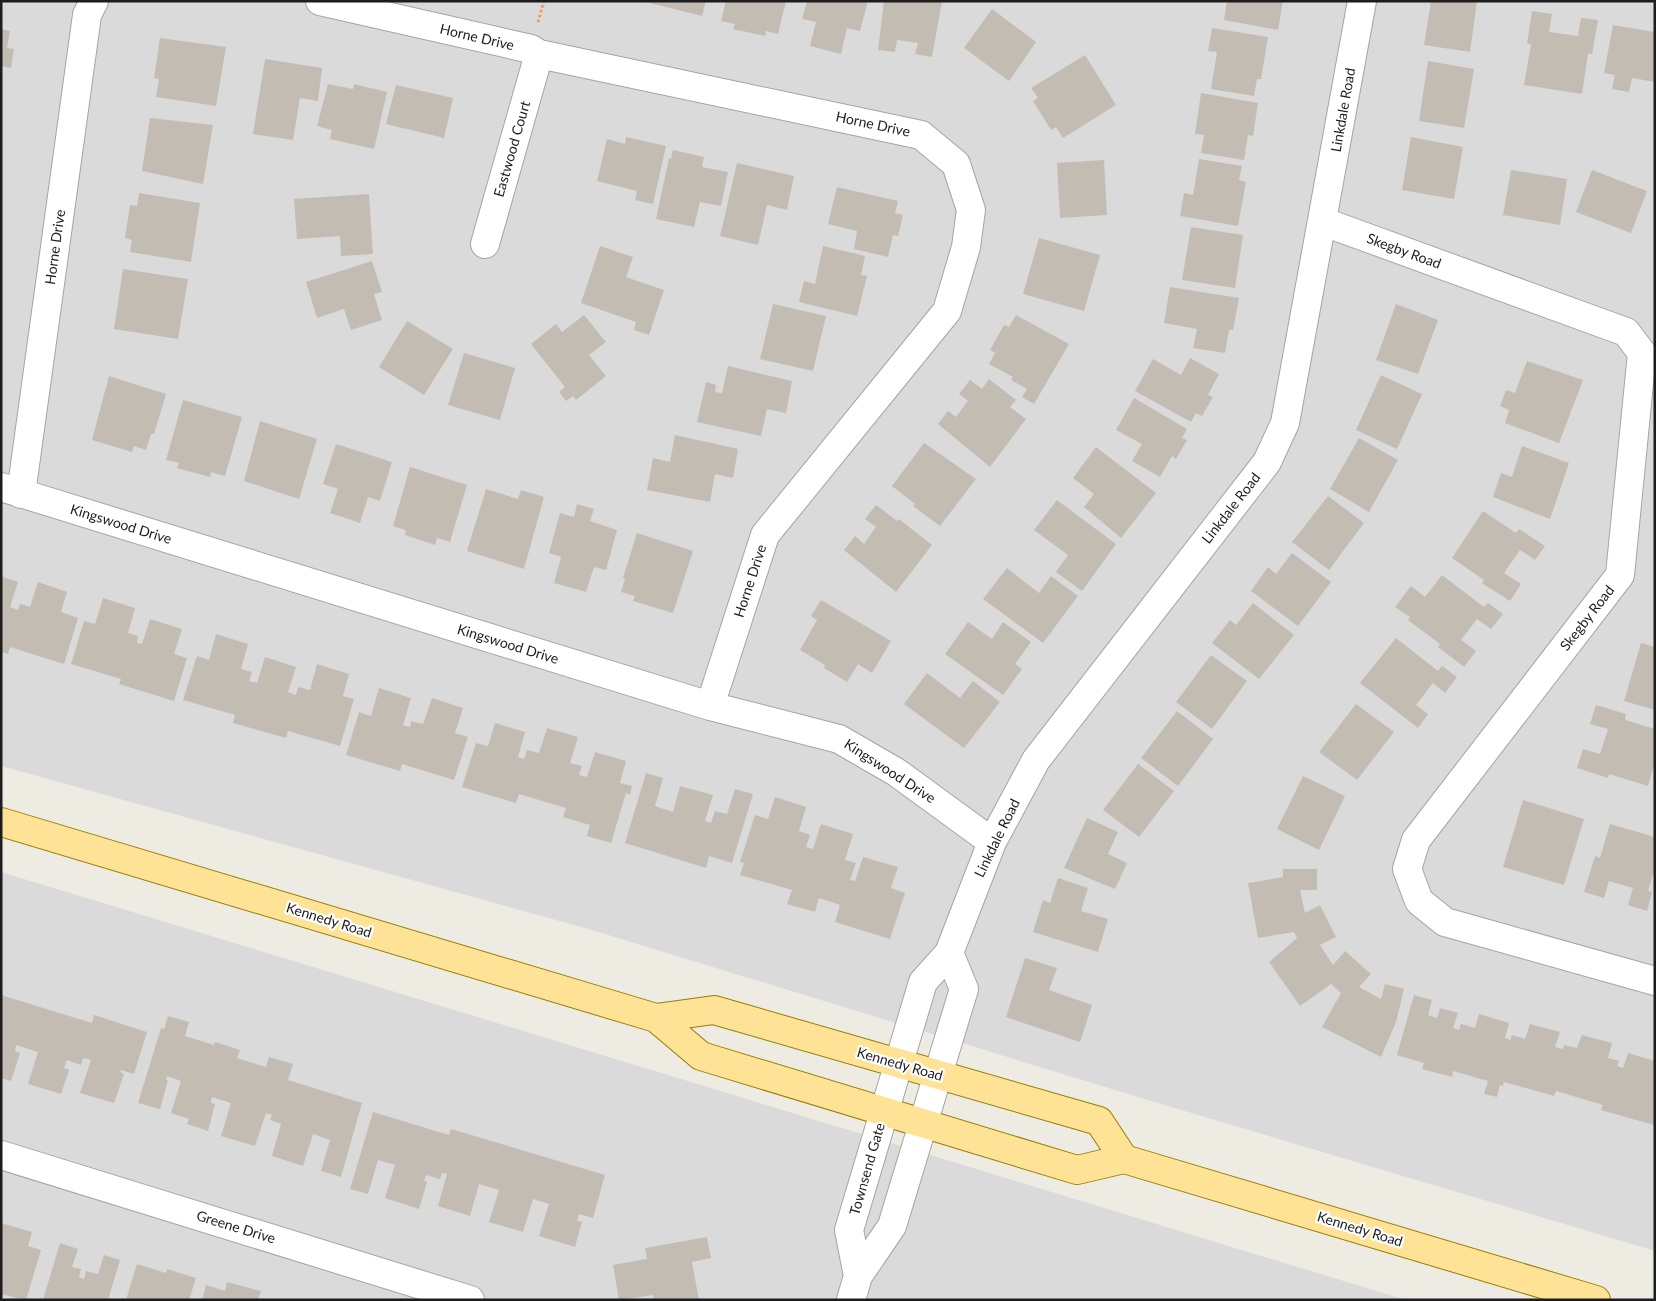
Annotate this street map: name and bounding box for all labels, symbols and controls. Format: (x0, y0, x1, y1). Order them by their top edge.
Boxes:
street label: Horne Drive (438, 20, 516, 53)
street label: Linkdale Road (1327, 66, 1358, 153)
street label: Eastwood Court (490, 99, 533, 199)
street label: Horne Drive (834, 107, 912, 140)
street label: Horne Drive (41, 208, 68, 286)
street label: Skegby Road (1365, 229, 1444, 272)
street label: Linkdale Road (1198, 469, 1264, 547)
street label: Kingswood Drive (68, 500, 174, 547)
street label: Horne Drive (730, 542, 769, 619)
street label: Skegby Road (1556, 582, 1617, 654)
street label: Kingswood Drive (455, 620, 561, 667)
street label: Kingswood Drive (841, 735, 939, 806)
street label: Linkdale Road (970, 796, 1023, 880)
street label: Kennedy Road (284, 898, 374, 941)
street label: Kennedy Road (855, 1043, 945, 1084)
street label: Townsend Gate (845, 1121, 888, 1217)
street label: Greene Drive (195, 1206, 278, 1247)
street label: Kennedy Road (1315, 1207, 1405, 1250)

